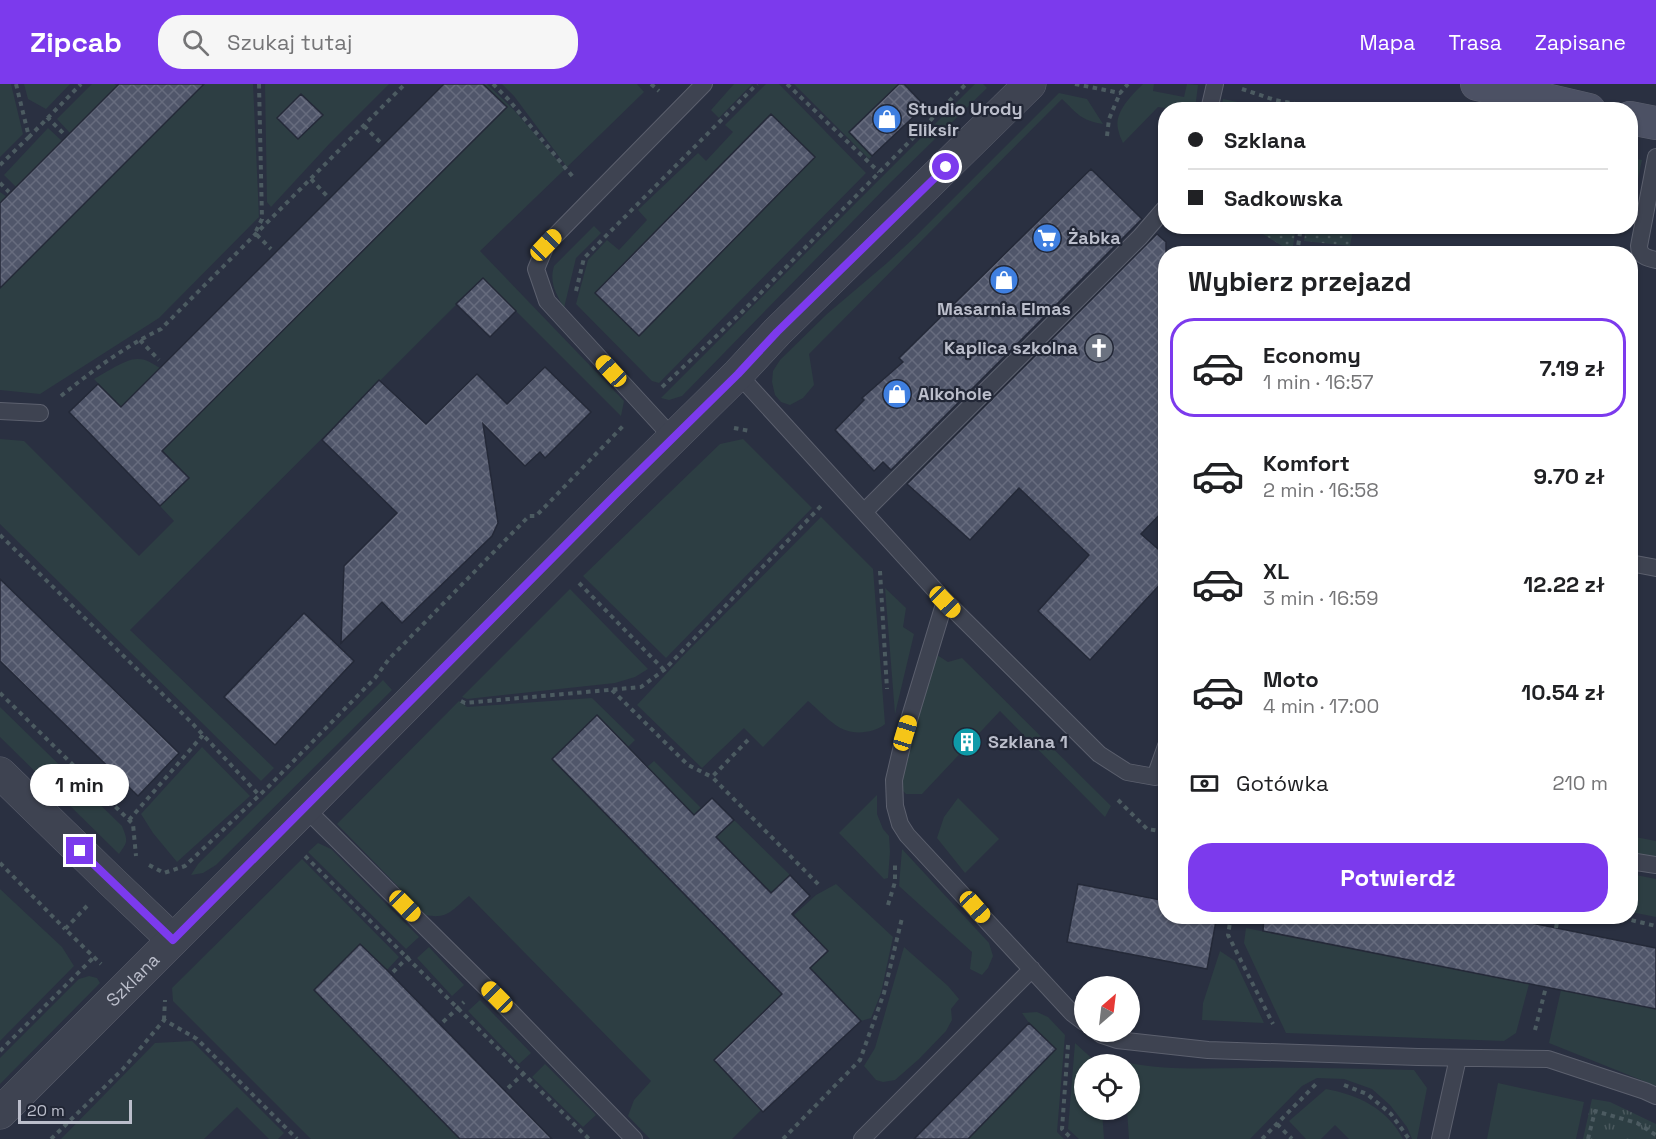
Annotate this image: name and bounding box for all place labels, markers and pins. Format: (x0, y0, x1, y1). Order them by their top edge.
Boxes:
place label: Studio Urody Eliksir (908, 97, 1023, 141)
shop icon: Studio Urody Eliksir (871, 103, 903, 135)
supermarket icon: Żabka (1031, 222, 1063, 254)
place label: Żabka (1068, 226, 1121, 249)
shop icon: Masarnia Elmas (988, 264, 1020, 296)
place label: Masarnia Elmas (937, 297, 1071, 320)
church icon: Kaplica szkolna (1083, 332, 1115, 364)
place label: Kaplica szkolna (944, 336, 1079, 359)
shop icon: Alkohole (881, 378, 913, 410)
place label: Alkohole (918, 382, 992, 405)
building icon: Szklana 1 (951, 726, 983, 758)
place label: Szklana 1 (988, 730, 1068, 753)

